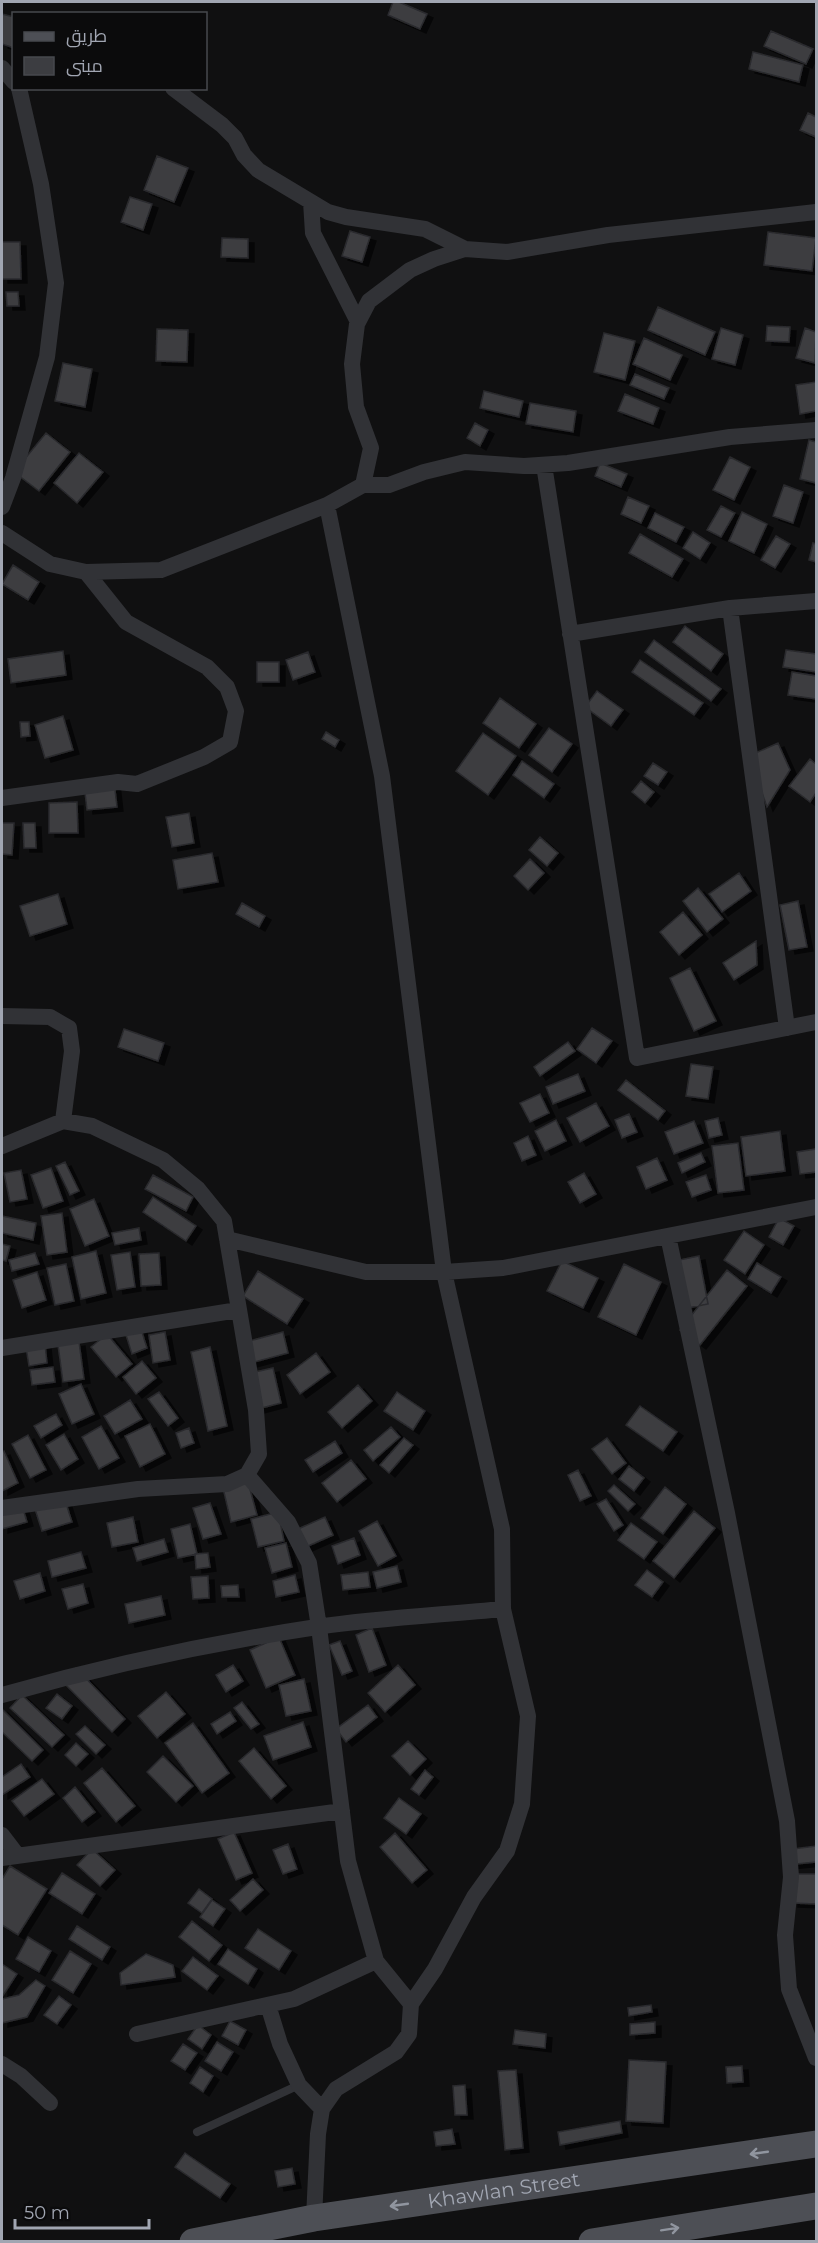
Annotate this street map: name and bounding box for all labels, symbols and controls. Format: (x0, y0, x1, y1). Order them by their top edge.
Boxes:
legend (12, 12, 207, 90)
text: طريق (66, 25, 107, 48)
text: مبنى (66, 55, 103, 77)
one-way arrow (749, 2147, 769, 2158)
street label: Khawlan Street (426, 2167, 581, 2213)
scale bar (15, 2192, 148, 2230)
one-way arrow (390, 2200, 410, 2211)
text: 50 m (24, 2202, 70, 2224)
one-way arrow (660, 2223, 680, 2234)

